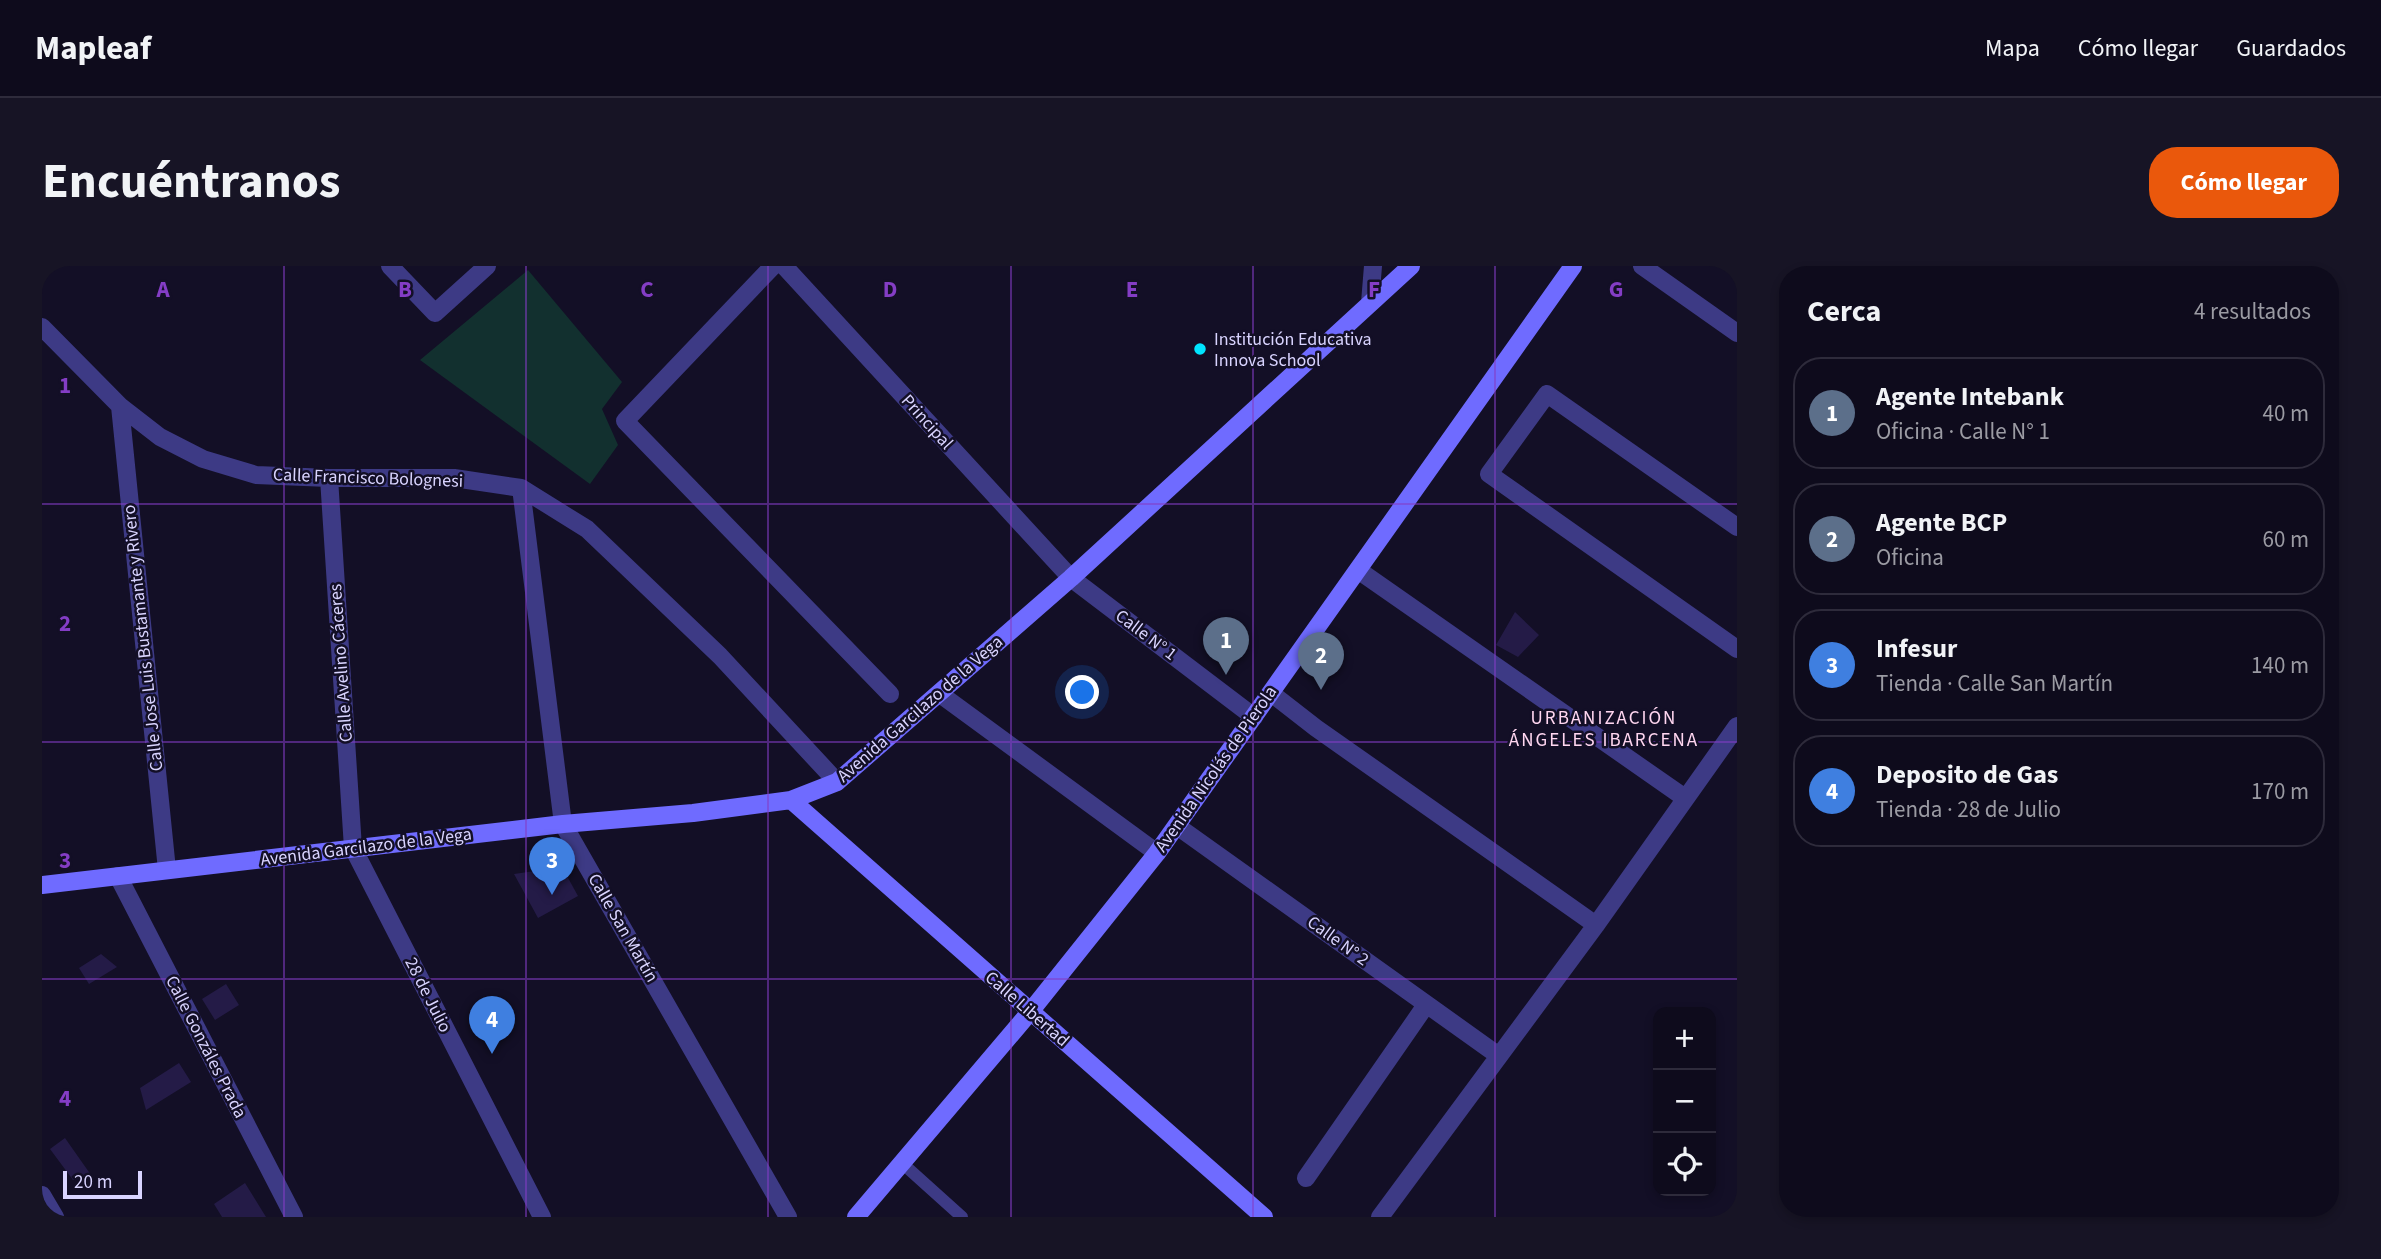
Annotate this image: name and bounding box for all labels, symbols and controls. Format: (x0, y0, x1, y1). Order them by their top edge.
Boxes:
text: Mapleaf (35, 25, 151, 72)
text: Mapa (1985, 31, 2040, 66)
text: Cómo llegar (2078, 31, 2198, 66)
text: Guardados (2236, 31, 2346, 66)
text: Encuéntranos (42, 147, 340, 217)
button: Cómo llegar (2149, 147, 2339, 218)
text: A (155, 273, 170, 306)
text: B (398, 273, 412, 306)
text: C (640, 273, 654, 306)
text: D (883, 273, 897, 306)
text: E (1126, 273, 1138, 306)
text: F (1368, 273, 1380, 306)
text: G (1609, 273, 1623, 306)
text: Cerca (1807, 290, 1881, 333)
text: 4 resultados (2194, 295, 2311, 328)
place label: Institución Educativa Innova School (1214, 327, 1372, 373)
marker: Institución Educativa Innova School (1192, 341, 1208, 357)
text: 1 (59, 369, 71, 402)
text: Agente Intebank (1876, 378, 2064, 415)
street label: Principal (895, 389, 959, 455)
text: 1 (1826, 397, 1838, 430)
text: 40 m (2262, 397, 2309, 430)
text: Oficina · Calle N° 1 (1876, 415, 2050, 448)
street label: Calle Francisco Bolognesi (273, 462, 463, 494)
street label: Calle Jose Luis Bustamante y Rivero (117, 504, 169, 772)
text: Agente BCP (1876, 504, 2007, 541)
text: 2 (1826, 523, 1838, 556)
text: 60 m (2262, 523, 2309, 556)
text: Oficina (1876, 541, 1944, 574)
street label: Calle Avelino Cáceres (323, 583, 359, 743)
street label: Calle N° 1 (1110, 604, 1182, 666)
text: 2 (59, 607, 71, 640)
pin: 1 (1203, 617, 1249, 675)
street label: Avenida Garcilazo de la Vega (832, 630, 1008, 788)
text: Infesur (1876, 630, 1957, 667)
pin: 2 (1298, 632, 1344, 690)
text: 3 (1826, 649, 1838, 682)
text: 140 m (2251, 649, 2309, 682)
text: Tienda · Calle San Martín (1876, 667, 2113, 700)
your location (1065, 675, 1099, 709)
street label: Avenida Nicolás de Pierola (1149, 681, 1283, 857)
district label: URBANIZACIÓN ÁNGELES IBARCENA (1509, 705, 1699, 754)
text: Deposito de Gas (1876, 756, 2058, 793)
text: 4 (1826, 775, 1838, 808)
text: 170 m (2251, 775, 2309, 808)
text: Tienda · 28 de Julio (1876, 793, 2061, 826)
street label: Avenida Garcilazo de la Vega (259, 822, 473, 872)
pin: 3 (529, 837, 575, 895)
text: 3 (59, 844, 71, 877)
street label: Calle San Martín (582, 869, 664, 987)
street label: Calle N° 2 (1302, 910, 1374, 972)
street label: 28 de Julio (398, 953, 458, 1037)
street label: Calle Libertad (980, 965, 1074, 1053)
street label: Calle Gonzáles Prada (159, 971, 253, 1123)
pin: 4 (469, 996, 515, 1054)
map controls (1653, 1007, 1716, 1196)
button: + (1653, 1007, 1716, 1070)
button: − (1653, 1070, 1716, 1133)
text: 4 (59, 1082, 71, 1115)
button: locate (1653, 1133, 1716, 1196)
scale bar (63, 1168, 142, 1200)
text: 20 m (74, 1169, 112, 1196)

